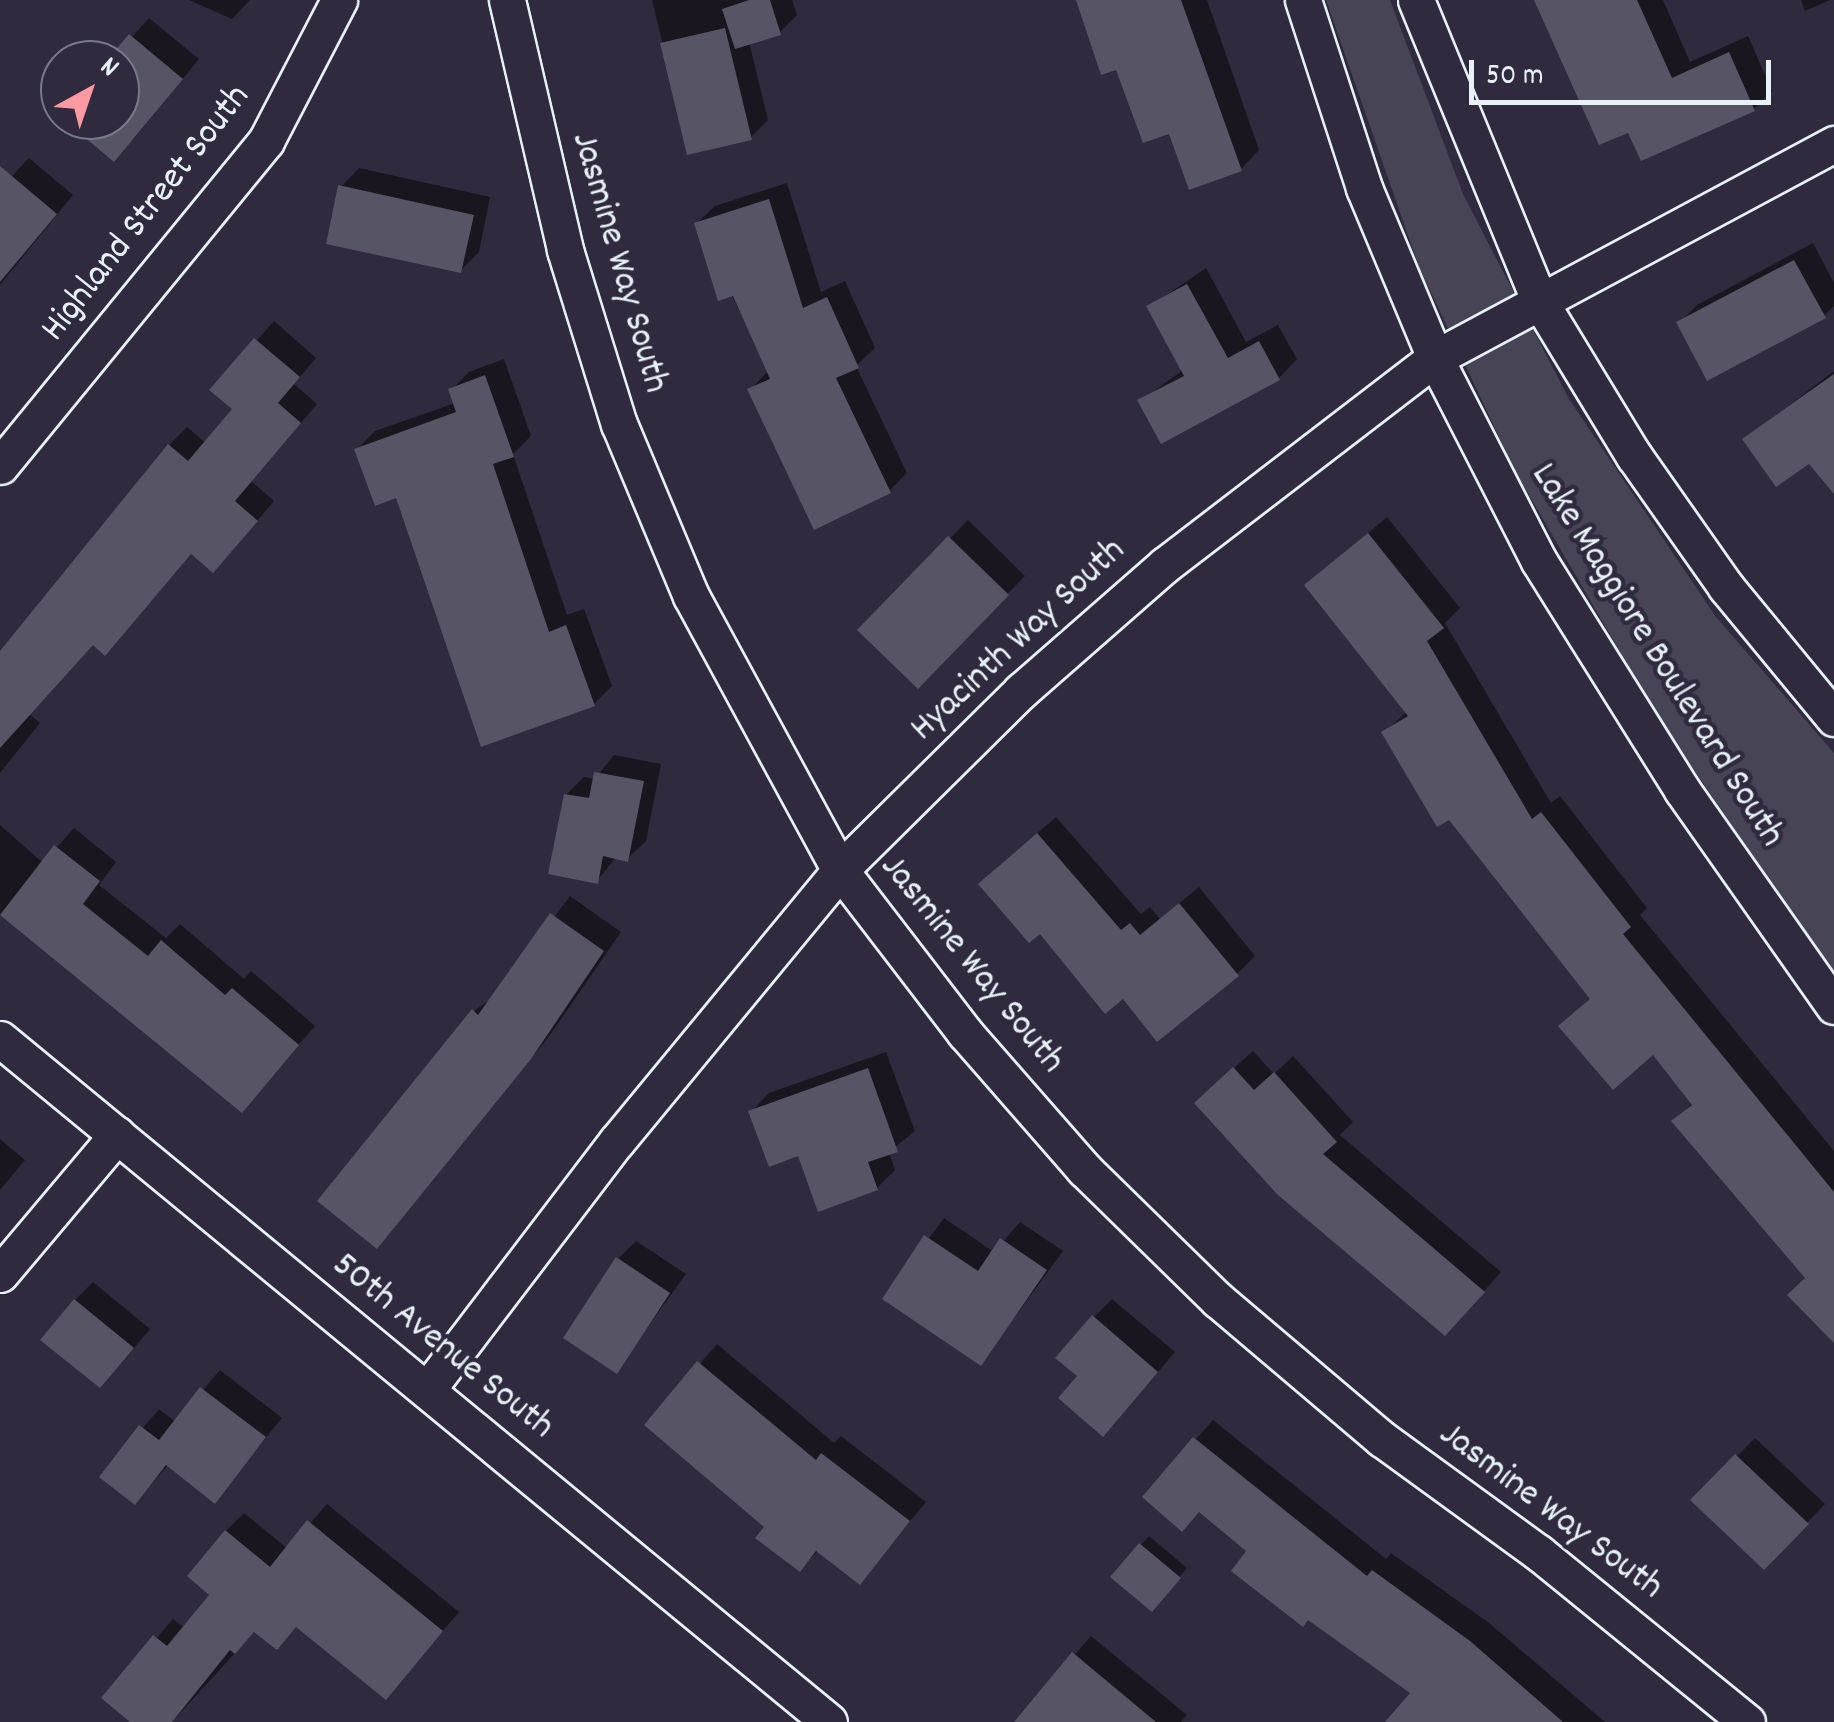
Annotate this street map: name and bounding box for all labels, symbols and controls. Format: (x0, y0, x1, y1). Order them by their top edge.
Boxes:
north arrow (40, 40, 140, 140)
scale bar (1474, 40, 1776, 102)
text: N (90, 49, 126, 88)
text: 50 m (1486, 56, 1544, 99)
street label: Highland Street South (32, 76, 262, 352)
street label: Jasmine Way South (559, 127, 677, 399)
street label: Lake Maggiore Boulevard South (1519, 456, 1793, 856)
street label: Hyacinth Way South (902, 530, 1136, 752)
street label: Jasmine Way South (869, 846, 1073, 1084)
street label: 50th Avenue South (322, 1244, 562, 1450)
street label: Jasmine Way South (1429, 1413, 1671, 1611)

